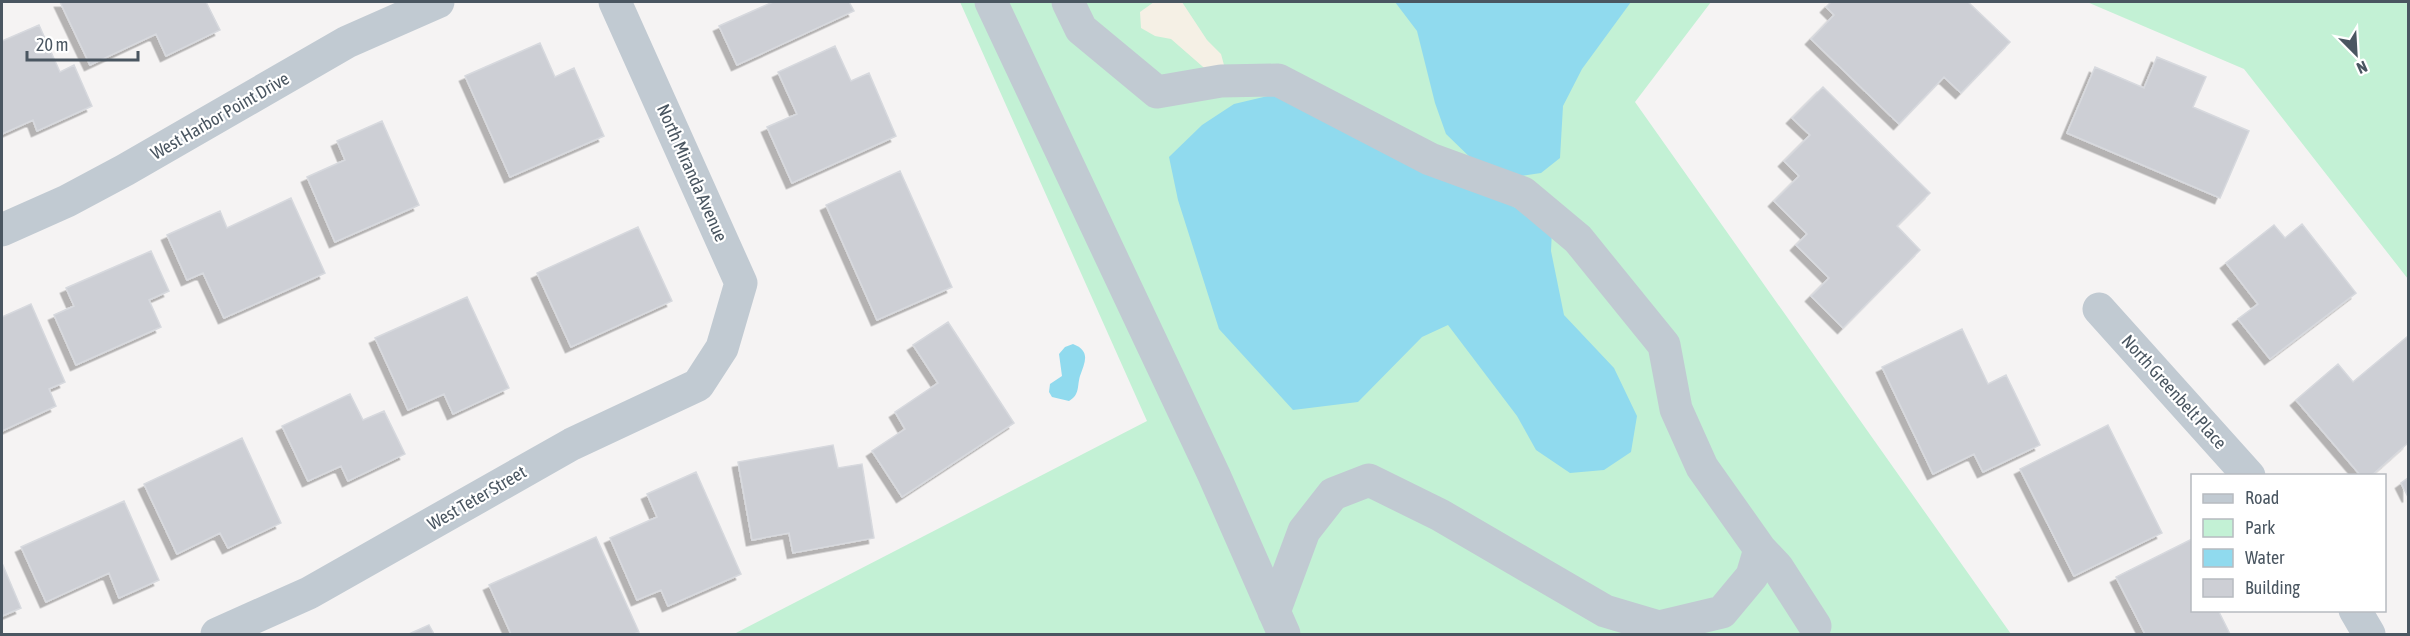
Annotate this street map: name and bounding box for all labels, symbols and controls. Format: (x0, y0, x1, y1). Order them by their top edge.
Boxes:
scale bar (27, 24, 138, 62)
north arrow (2326, 24, 2386, 84)
text: 20 m (36, 34, 68, 55)
text: N (2354, 58, 2370, 78)
street label: West Harbor Point Drive (147, 67, 293, 164)
street label: North Miranda Avenue (653, 101, 732, 245)
street label: North Greenbelt Place (2118, 330, 2231, 453)
street label: West Teter Street (424, 461, 530, 534)
legend (2191, 474, 2386, 612)
text: Road (2245, 487, 2279, 508)
text: Park (2245, 517, 2275, 538)
text: Water (2245, 547, 2285, 568)
text: Building (2245, 577, 2300, 598)

